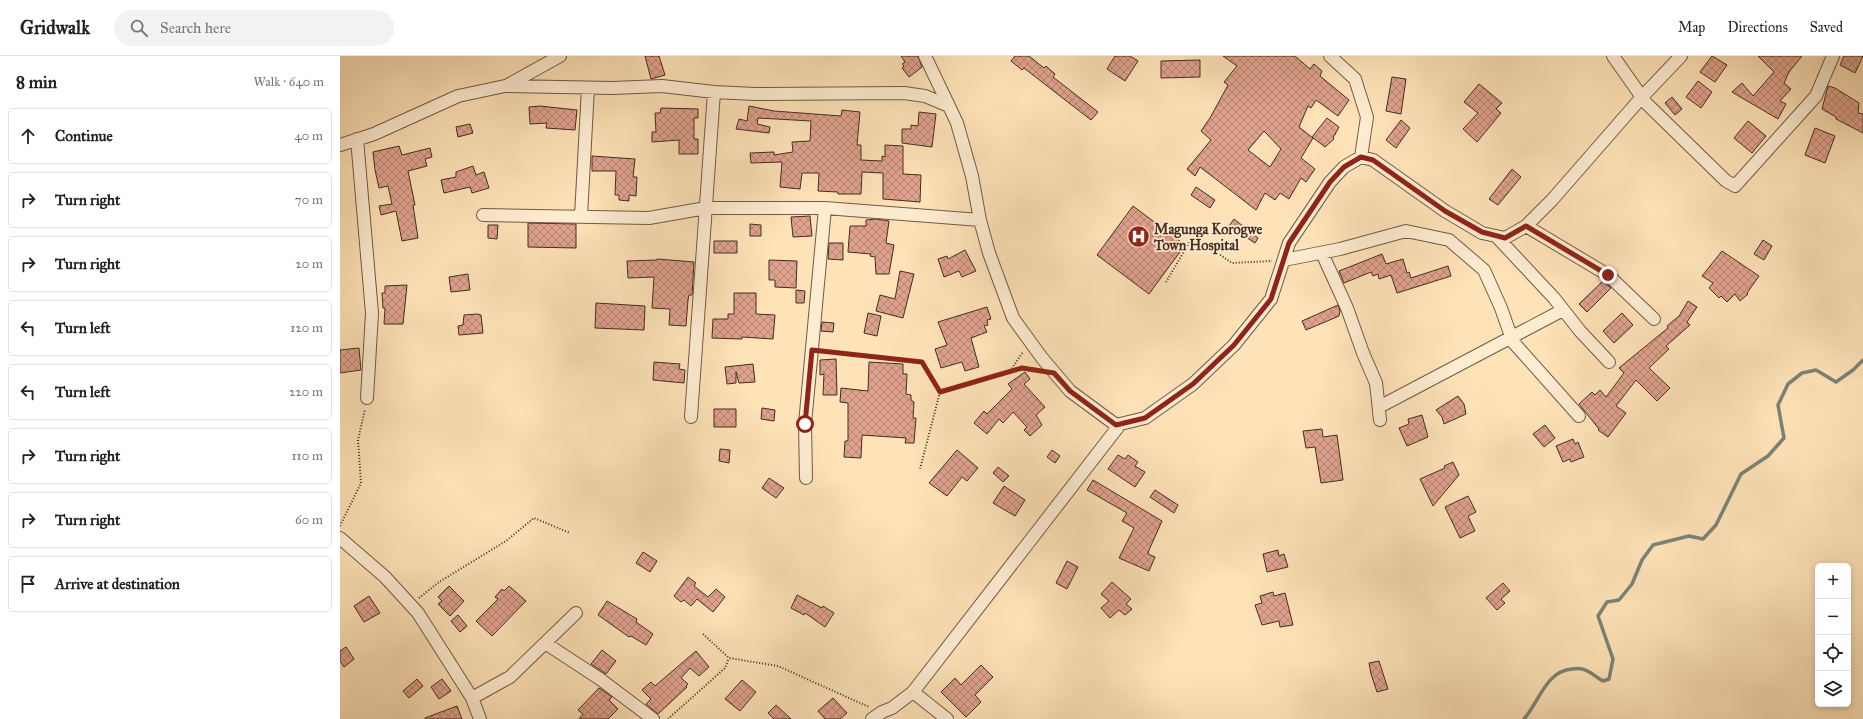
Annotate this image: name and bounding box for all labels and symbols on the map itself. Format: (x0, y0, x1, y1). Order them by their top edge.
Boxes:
place label: Magunga Korogwe Town Hospital (1153, 221, 1262, 255)
hospital icon: Magunga Korogwe Town Hospital (1125, 224, 1151, 250)
route end (1599, 266, 1617, 284)
route start (796, 415, 814, 433)

